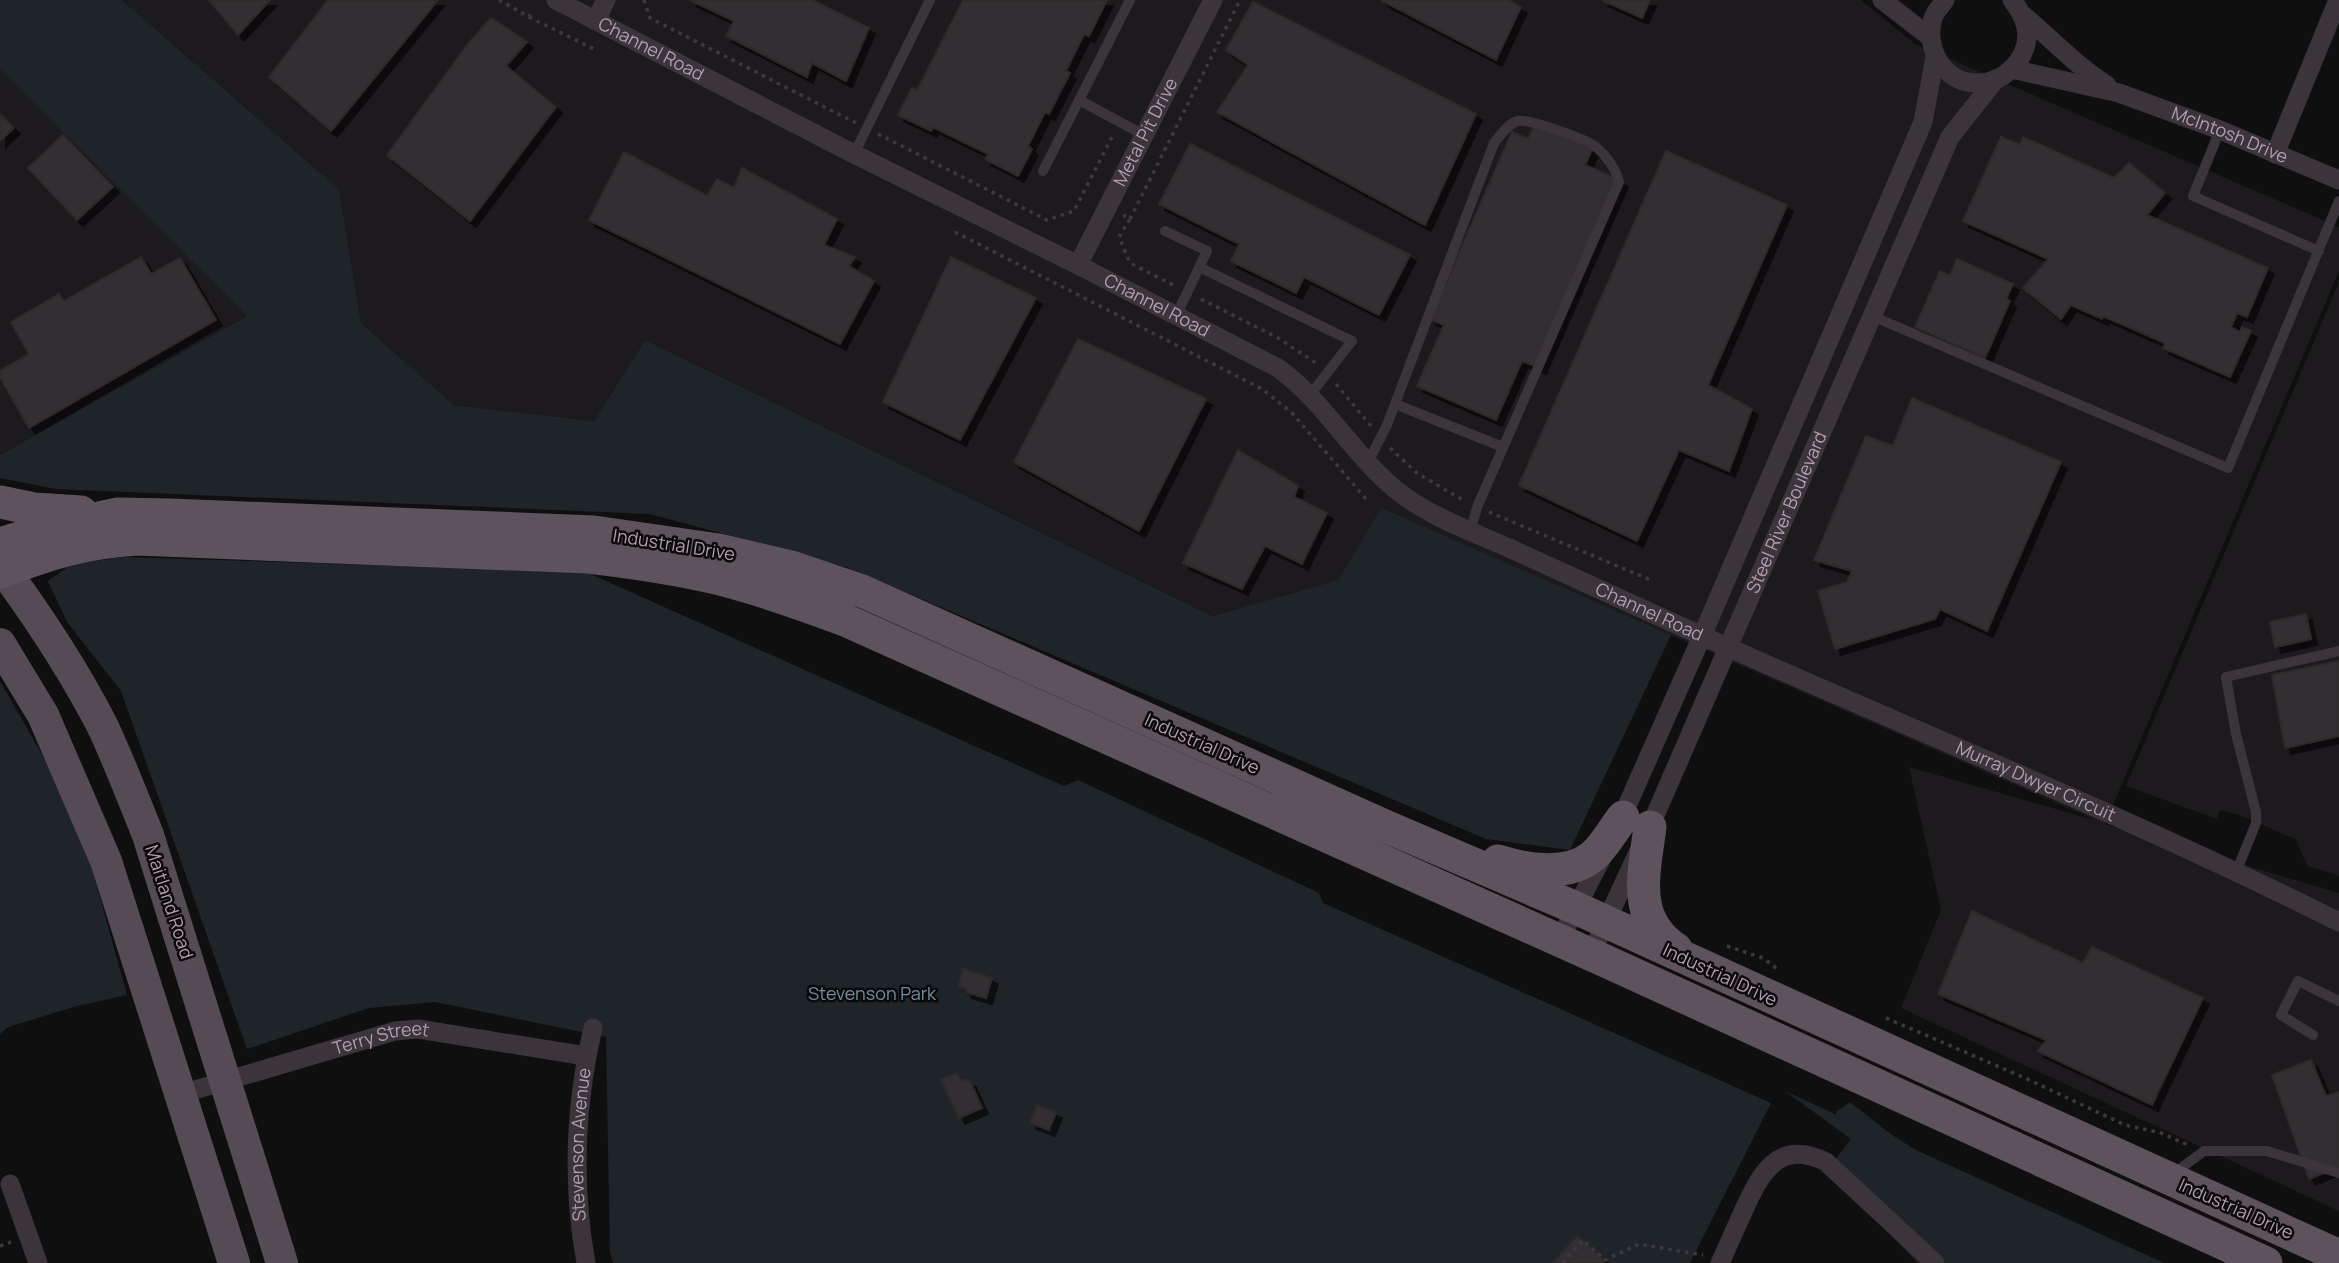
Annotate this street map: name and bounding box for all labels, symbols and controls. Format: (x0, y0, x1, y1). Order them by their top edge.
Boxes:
street label: Channel Road (594, 11, 709, 86)
street label: Metal Pit Drive (1107, 73, 1182, 190)
street label: McIntosh Drive (2168, 100, 2292, 168)
street label: Channel Road (1100, 267, 1214, 342)
street label: Steel River Boulevard (1740, 427, 1832, 597)
street label: Industrial Drive (611, 523, 737, 566)
street label: Channel Road (1592, 576, 1707, 646)
street label: Industrial Drive (1141, 707, 1264, 779)
street label: Murray Dwyer Circuit (1952, 735, 2120, 826)
street label: Maitland Road (140, 842, 200, 962)
street label: Industrial Drive (1659, 937, 1781, 1011)
park label: Stevenson Park (808, 981, 937, 1005)
street label: Terry Street (329, 1016, 431, 1060)
street label: Stevenson Avenue (564, 1066, 596, 1223)
street label: Industrial Drive (2175, 1172, 2298, 1244)

